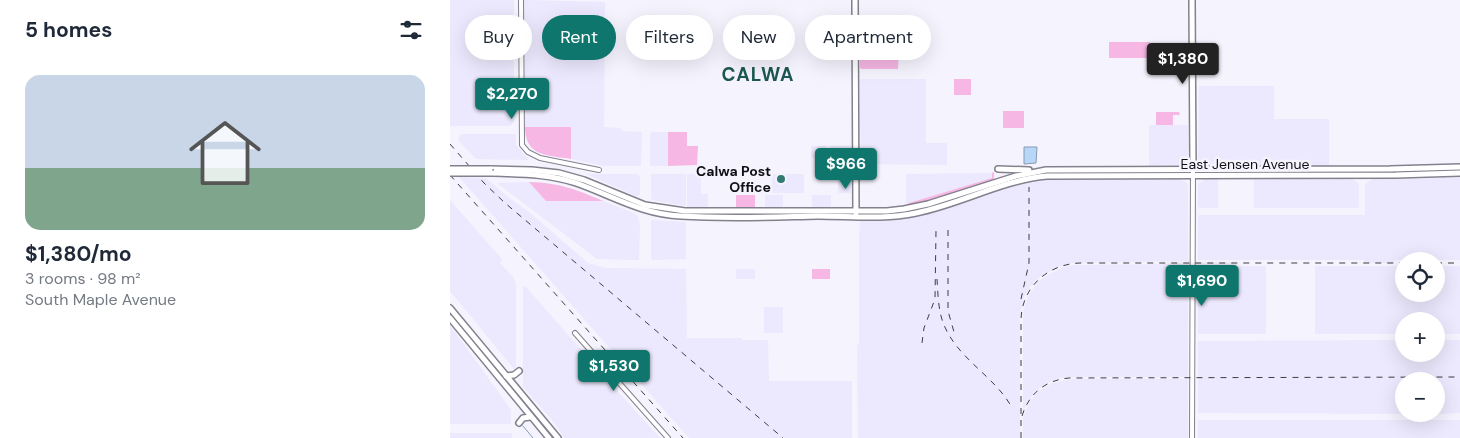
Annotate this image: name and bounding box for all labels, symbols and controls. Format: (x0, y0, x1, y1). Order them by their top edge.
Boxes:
chip: Buy (465, 15, 532, 60)
chip: Rent (542, 15, 616, 60)
chip: Filters (626, 15, 713, 60)
chip: New (723, 15, 795, 60)
chip: Apartment (805, 15, 931, 60)
text: 5 homes (25, 16, 112, 44)
icon: filters (397, 16, 425, 44)
pin: $1,380 (1142, 42, 1224, 85)
text: $1,380 (1158, 48, 1208, 69)
district label: CALWA (721, 62, 795, 87)
pin: $2,270 (471, 78, 553, 120)
text: $2,270 (486, 83, 538, 104)
icon: home (180, 108, 270, 198)
pin: $966 (816, 148, 876, 190)
text: $966 (826, 153, 866, 174)
street label: East Jensen Avenue (1181, 155, 1309, 173)
place label: Calwa Post Office (696, 162, 771, 196)
marker: Calwa Post Office (775, 173, 787, 185)
text: $1,380/mo (25, 240, 132, 268)
map controls (1395, 252, 1445, 422)
button: locate (1395, 252, 1445, 302)
pin: $1,690 (1161, 264, 1243, 307)
text: 3 rooms · 98 m² (25, 268, 141, 289)
text: $1,690 (1177, 270, 1227, 291)
text: South Maple Avenue (25, 289, 176, 310)
button: + (1395, 312, 1445, 362)
pin: $1,530 (573, 350, 655, 392)
text: $1,530 (589, 355, 639, 376)
button: − (1395, 372, 1445, 422)

